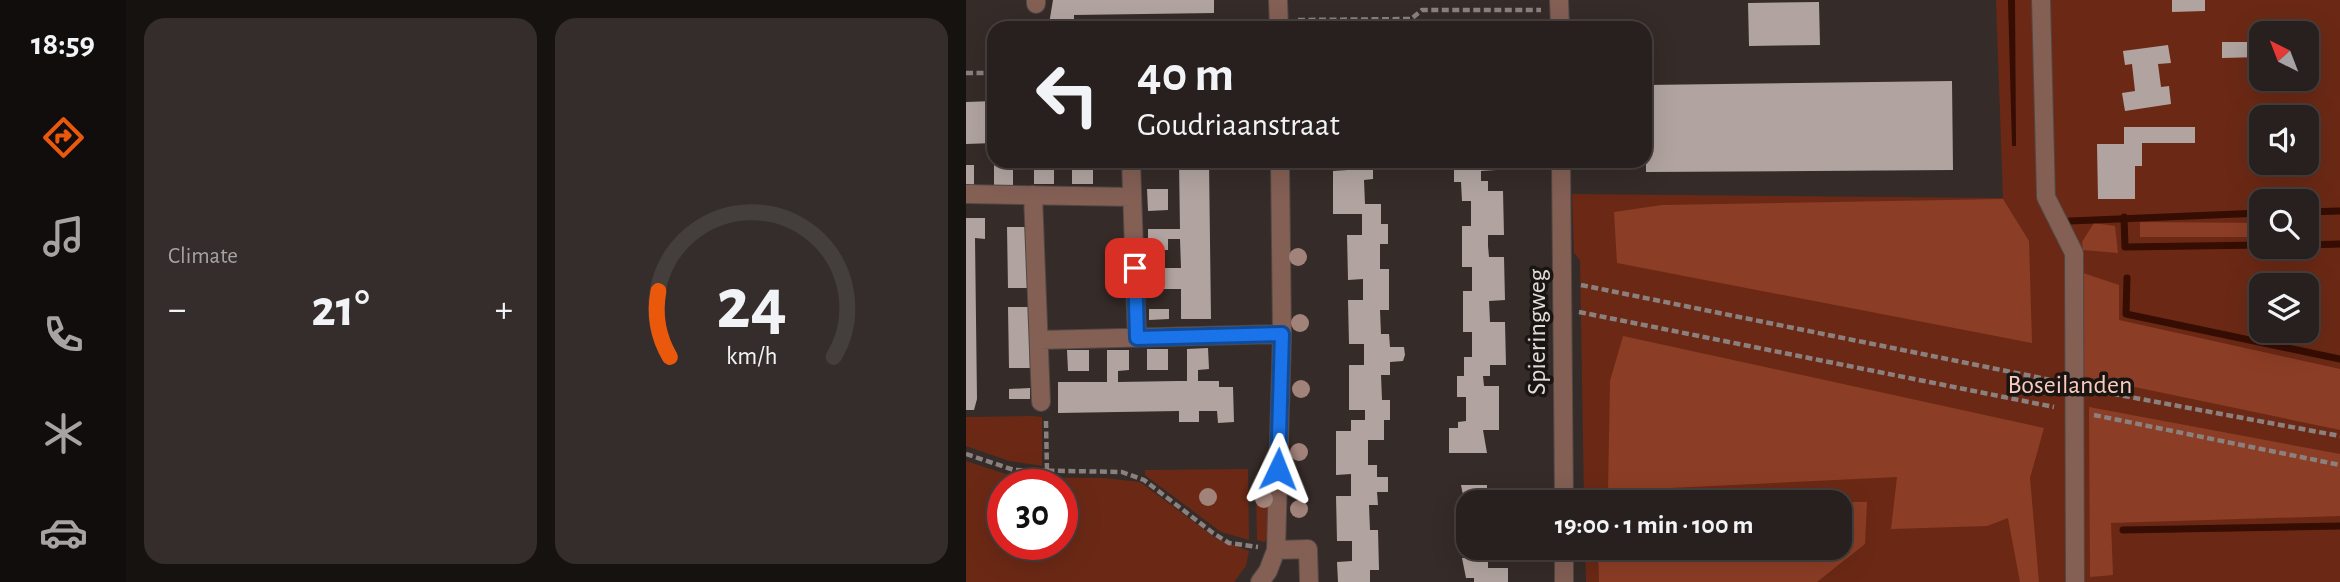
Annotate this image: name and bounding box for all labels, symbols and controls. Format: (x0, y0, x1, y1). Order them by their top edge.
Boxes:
north arrow (2249, 21, 2319, 91)
map controls (2249, 21, 2319, 343)
text: 18:59 (31, 28, 95, 60)
icon: left (1022, 49, 1113, 140)
text: 40 m (1137, 51, 1234, 100)
button: sound (2249, 105, 2319, 175)
text: Goudriaanstraat (1137, 109, 1340, 141)
icon: directions (39, 113, 88, 162)
button: search (2249, 189, 2319, 259)
icon: music (39, 212, 88, 261)
pin (1105, 238, 1165, 298)
text: Climate (168, 245, 238, 268)
icon: arrive (1116, 249, 1154, 287)
text: 24 (716, 269, 787, 342)
street label: Spieringweg (1524, 269, 1550, 395)
button: layers (2249, 273, 2319, 343)
text: 21° (311, 283, 370, 335)
text: − (168, 291, 186, 329)
text: + (495, 291, 513, 329)
icon: phone (39, 310, 88, 359)
text: km/h (726, 344, 777, 369)
park label: Boseilanden (2008, 372, 2132, 398)
icon: climate (39, 409, 88, 458)
position arrow (1241, 432, 1315, 506)
speed limit sign: 30 (987, 469, 1078, 560)
icon: car (39, 508, 88, 557)
text: 19:00 · 1 min · 100 m (1555, 512, 1753, 538)

